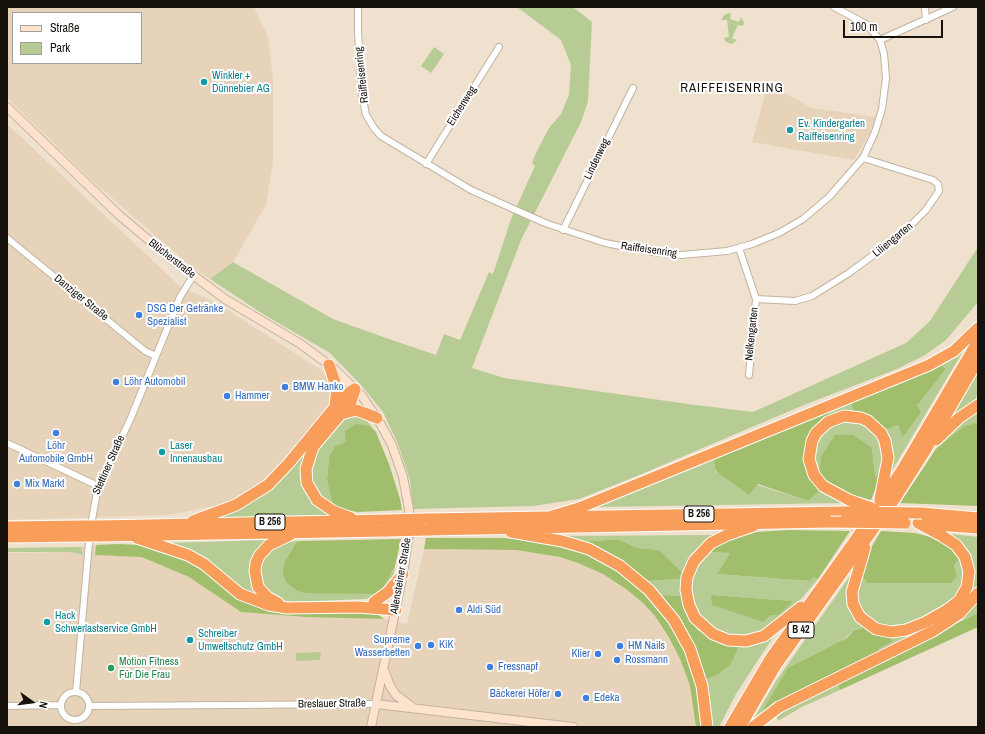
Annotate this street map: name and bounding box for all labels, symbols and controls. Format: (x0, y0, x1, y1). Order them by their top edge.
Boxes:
legend (12, 12, 142, 64)
scale bar (845, 12, 945, 38)
text: 100 m (850, 19, 877, 35)
text: Straße (50, 20, 80, 36)
text: Park (50, 40, 70, 56)
street label: Raiffeisenring (352, 46, 372, 104)
place label: Winkler + Dünnebier AG (212, 69, 270, 95)
marker: Winkler + Dünnebier AG (199, 77, 209, 87)
district label: RAIFFEISENRING (680, 81, 784, 97)
street label: Eichenweg (445, 84, 479, 128)
place label: Ev. Kindergarten Raiffeisenring (798, 117, 865, 143)
marker: Ev. Kindergarten Raiffeisenring (785, 125, 795, 135)
street label: Lindenweg (581, 136, 613, 182)
street label: Liliengarten (870, 220, 916, 260)
street label: Blücherstraße (146, 237, 198, 281)
street label: Raiffeisenring (620, 240, 678, 260)
street label: Danziger Straße (51, 272, 111, 324)
place label: DSG Der Getränke Spezialist (147, 302, 223, 328)
street label: Nelkengarten (743, 307, 761, 361)
marker: DSG Der Getränke Spezialist (134, 310, 144, 320)
place label: Löhr Automobil (124, 375, 185, 389)
marker: Löhr Automobil (111, 377, 121, 387)
place label: BMW Hanko (293, 380, 344, 394)
marker: BMW Hanko (280, 382, 290, 392)
place label: Hammer (235, 389, 270, 403)
marker: Hammer (222, 391, 232, 401)
marker: Löhr Automobile GmbH (51, 428, 61, 438)
street label: Stettiner Straße (90, 433, 128, 497)
place label: Löhr Automobile GmbH (19, 439, 93, 465)
place label: Laser Innenausbau (170, 439, 222, 465)
marker: Laser Innenausbau (157, 447, 167, 457)
place label: Mix Markt (25, 477, 65, 491)
marker: Mix Markt (12, 479, 22, 489)
road number: B 256 (684, 506, 714, 522)
road number: B 256 (255, 514, 285, 530)
street label: Allensteiner Straße (388, 537, 414, 615)
place label: Aldi Süd (467, 603, 501, 617)
marker: Aldi Süd (454, 605, 464, 615)
place label: Hack Schwerlastservice GmbH (55, 609, 157, 635)
marker: Hack Schwerlastservice GmbH (42, 617, 52, 627)
road number: B 42 (788, 622, 814, 638)
place label: Schreiber Umweltschutz GmbH (198, 627, 283, 653)
place label: Supreme Wasserbetten (355, 633, 410, 659)
marker: Schreiber Umweltschutz GmbH (185, 635, 195, 645)
place label: KiK (439, 638, 454, 652)
place label: HM Nails (628, 639, 665, 653)
marker: KiK (426, 640, 436, 650)
marker: Supreme Wasserbetten (413, 641, 423, 651)
marker: HM Nails (615, 641, 625, 651)
place label: Klier (571, 647, 590, 661)
marker: Klier (593, 649, 603, 659)
place label: Rossmann (625, 653, 668, 667)
place label: Motion Fitness Für Die Frau (119, 655, 179, 681)
marker: Rossmann (612, 655, 622, 665)
place label: Fressnapf (498, 660, 538, 674)
marker: Fressnapf (485, 662, 495, 672)
marker: Motion Fitness Für Die Frau (106, 663, 116, 673)
north arrow (12, 682, 52, 722)
place label: Bäckerei Höfer (490, 687, 550, 701)
marker: Bäckerei Höfer (553, 689, 563, 699)
place label: Edeka (594, 691, 620, 705)
marker: Edeka (581, 693, 591, 703)
street label: Breslauer Straße (298, 697, 366, 711)
text: N (36, 700, 51, 710)

